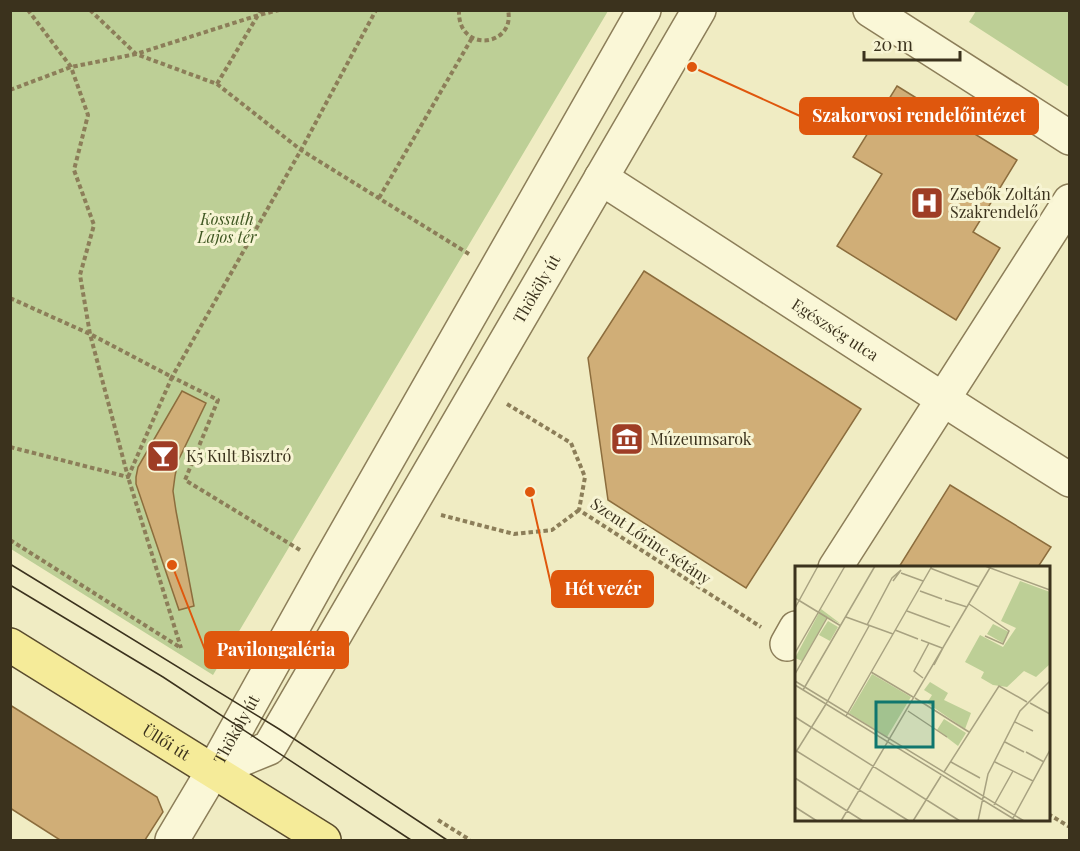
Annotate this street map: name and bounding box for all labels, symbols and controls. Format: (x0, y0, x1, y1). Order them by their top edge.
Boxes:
scale bar (864, 24, 960, 62)
text: 20 m (873, 32, 913, 56)
callout: Szakorvosi rendelőintézet (800, 98, 1038, 134)
text: Szakorvosi rendelőintézet (812, 103, 1027, 127)
place label: Zsebők Zoltán Szakrendelő (950, 183, 1051, 222)
hospital icon: Zsebők Zoltán Szakrendelő (909, 185, 945, 221)
park label: Kossuth Lajos tér (196, 208, 258, 247)
street label: Thököly út (508, 250, 564, 327)
street label: Egészség utca (788, 293, 883, 365)
museum icon: Múzeumsarok (609, 421, 645, 457)
place label: Múzeumsarok (650, 428, 752, 449)
bar icon: K5 Kult Bisztró (145, 438, 181, 474)
place label: K5 Kult Bisztró (186, 445, 291, 466)
street label: Szent Lőrinc sétány (587, 492, 716, 589)
inset map (795, 566, 1050, 821)
callout: Hét vezér (552, 571, 653, 607)
text: Hét vezér (565, 576, 642, 600)
callout: Pavilongaléria (205, 632, 348, 668)
text: Pavilongaléria (217, 637, 336, 661)
street label: Thököly út (208, 690, 264, 767)
street label: Üllői út (139, 719, 195, 764)

